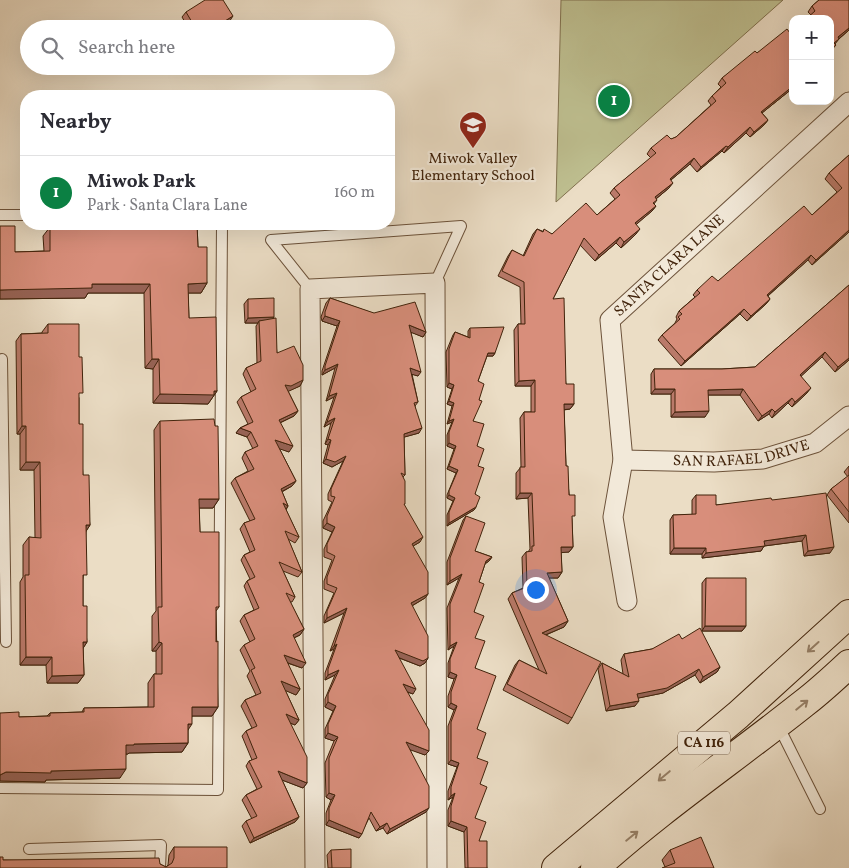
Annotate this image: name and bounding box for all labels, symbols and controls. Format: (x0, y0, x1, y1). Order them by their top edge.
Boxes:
map controls (789, 15, 834, 105)
button: + (789, 15, 834, 60)
search box (20, 20, 395, 75)
icon: search (38, 34, 66, 62)
text: Search here (78, 35, 175, 61)
button: − (789, 60, 834, 105)
pin: 1 (598, 82, 630, 120)
text: Nearby (40, 108, 111, 137)
school or university icon: Miwok Valley Elementary School (458, 110, 488, 149)
place label: Miwok Valley Elementary School (411, 149, 535, 187)
text: Miwok Park (87, 169, 196, 195)
text: 1 (53, 182, 59, 204)
text: 160 m (334, 182, 375, 204)
text: Park · Santa Clara Lane (87, 195, 248, 217)
street label: SANTA CLARA LANE (609, 210, 729, 322)
street label: SAN RAFAEL DRIVE (673, 435, 812, 473)
your location (523, 577, 549, 603)
one-way arrow (807, 641, 819, 653)
one-way arrow (795, 699, 808, 710)
road number: CA 116 (678, 731, 730, 754)
one-way arrow (658, 771, 671, 782)
one-way arrow (625, 831, 638, 842)

